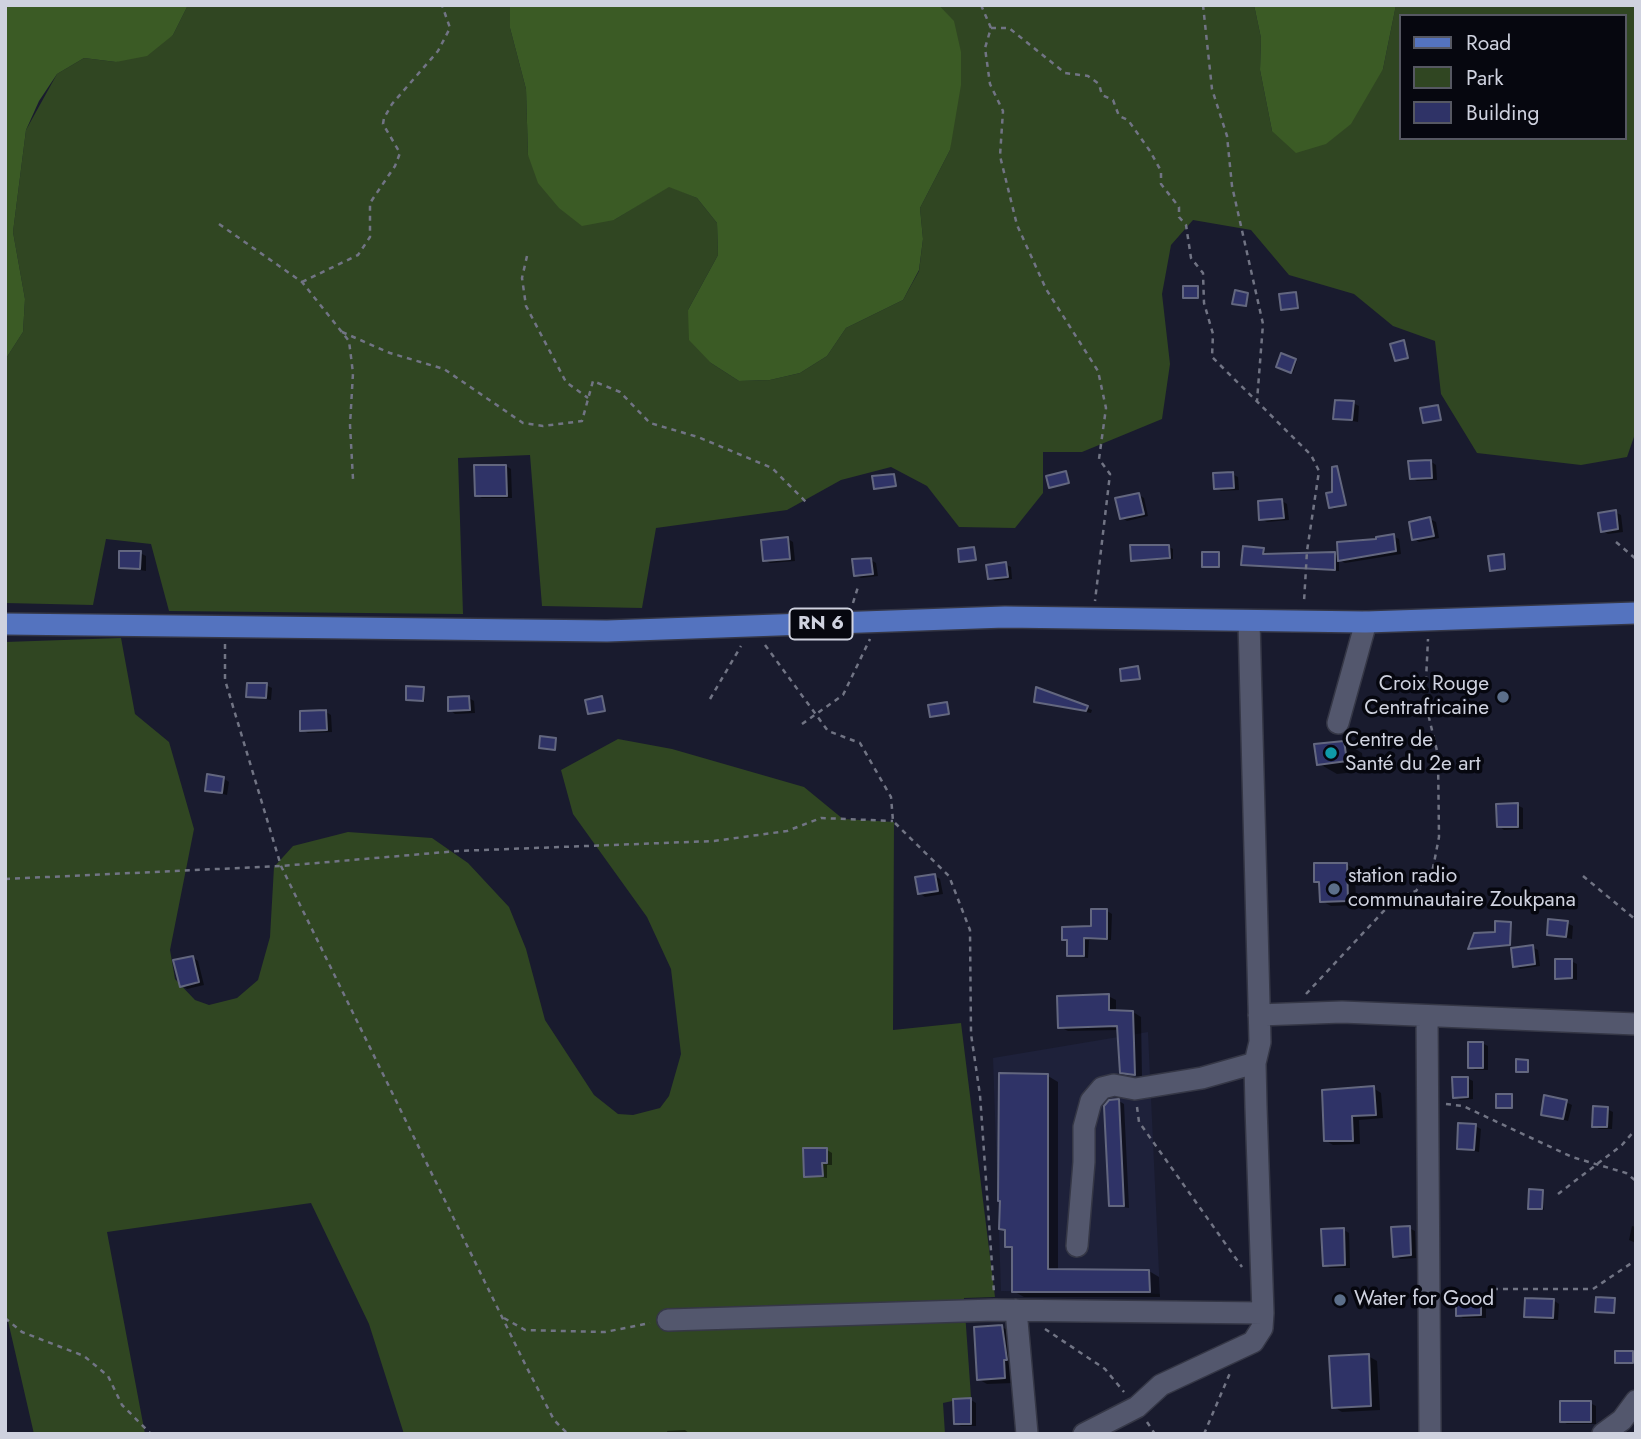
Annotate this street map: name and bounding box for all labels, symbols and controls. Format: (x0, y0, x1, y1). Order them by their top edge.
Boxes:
legend (1400, 14, 1627, 140)
text: Road (1466, 28, 1511, 58)
text: Park (1466, 63, 1503, 93)
text: Building (1466, 98, 1539, 128)
road number: RN 6 (790, 608, 852, 639)
place label: Croix Rouge Centrafricaine (1364, 672, 1489, 722)
marker: Croix Rouge Centrafricaine (1495, 689, 1511, 705)
place label: Centre de Santé du 2e art (1345, 728, 1480, 778)
marker: Centre de Santé du 2e art (1323, 745, 1339, 761)
place label: station radio communautaire Zoukpana (1348, 864, 1576, 914)
marker: station radio communautaire Zoukpana (1326, 881, 1342, 897)
place label: Water for Good (1354, 1287, 1494, 1313)
marker: Water for Good (1332, 1292, 1348, 1308)

